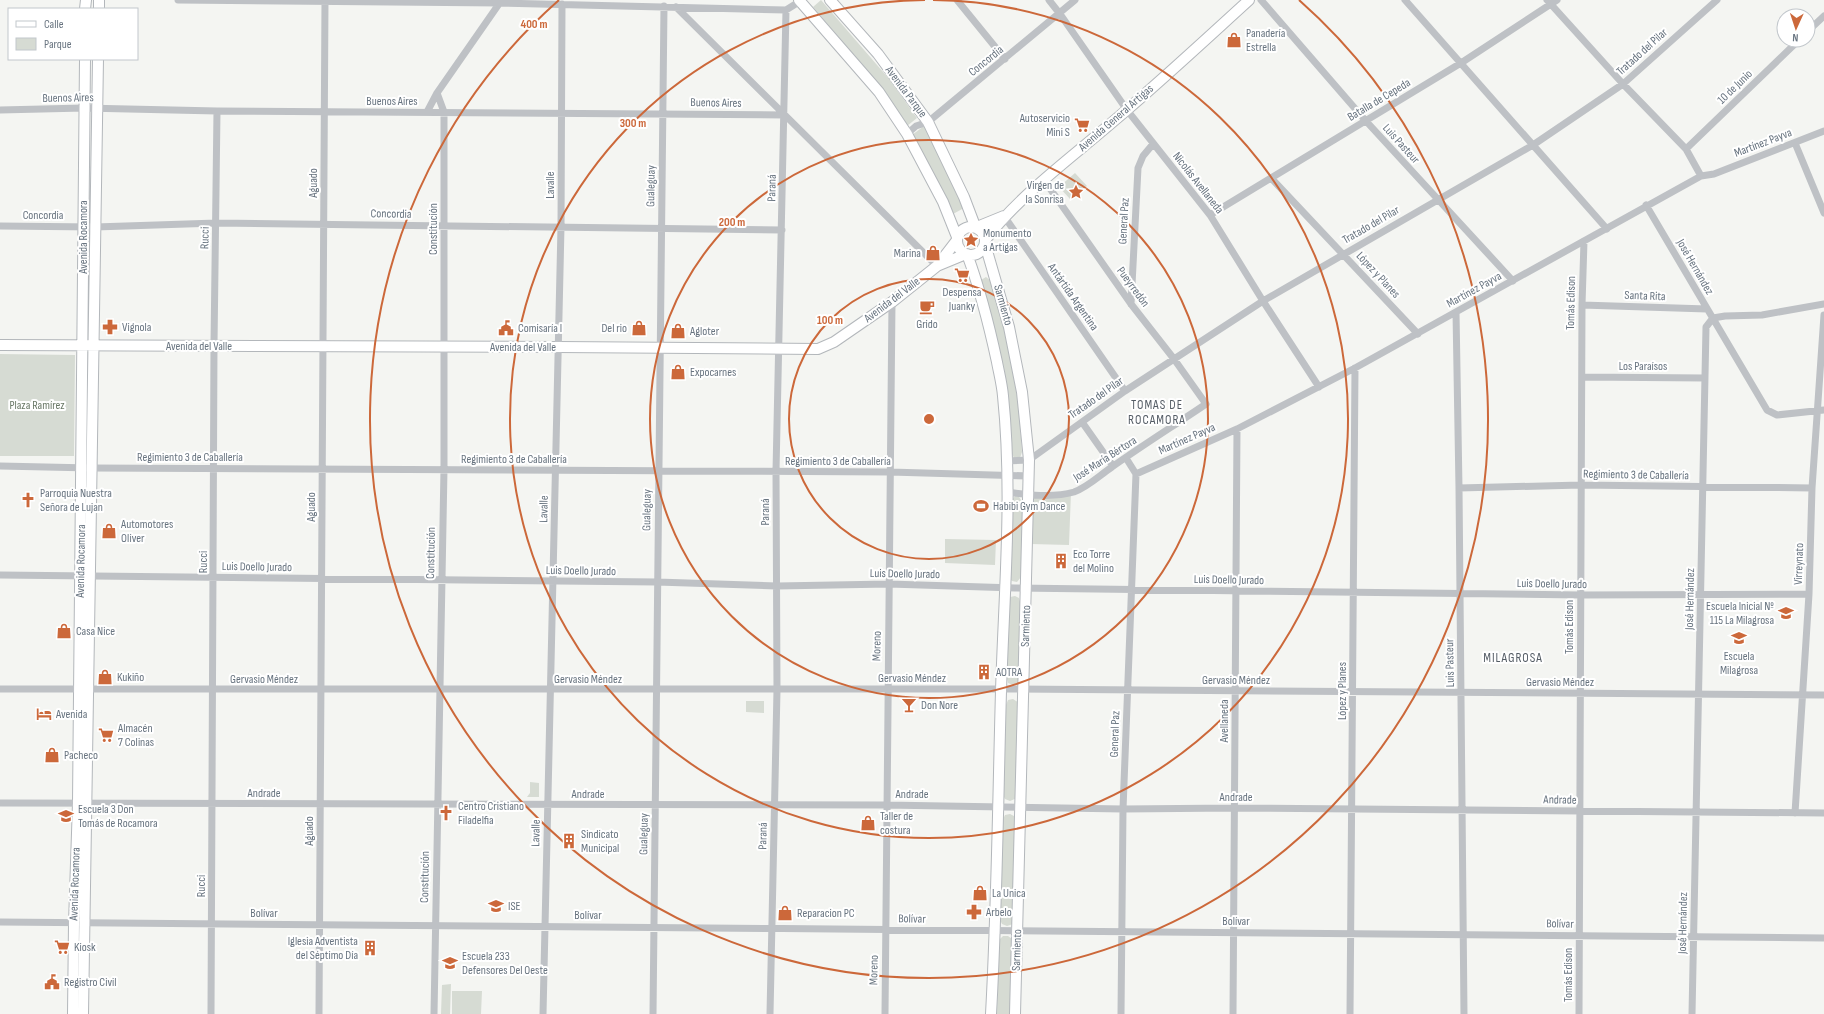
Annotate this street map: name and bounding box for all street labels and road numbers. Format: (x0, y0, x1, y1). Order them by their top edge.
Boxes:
street label: Tratado del Pilar (1613, 25, 1671, 79)
street label: Concordia (965, 42, 1007, 80)
street label: Avenida Parque (881, 62, 930, 121)
street label: 10 de Junio (1714, 67, 1756, 107)
street label: Batalla de Cepeda (1345, 75, 1414, 125)
street label: Avenida General Artigas (1075, 81, 1157, 155)
street label: Buenos Aires (42, 90, 94, 106)
street label: Buenos Aires (366, 94, 418, 109)
street label: Buenos Aires (690, 95, 742, 111)
street label: Luis Pasteur (1379, 121, 1423, 167)
street label: Martínez Payva (1732, 125, 1794, 161)
street label: Nicolás Avellaneda (1169, 149, 1227, 217)
street label: Gualeguay (643, 165, 659, 207)
street label: Aguado (306, 168, 321, 199)
street label: Lavalle (543, 171, 558, 199)
street label: Paraná (764, 174, 780, 202)
street label: General Paz (1115, 197, 1133, 245)
street label: Avenida Rocamora (76, 200, 91, 275)
street label: Tratado del Pilar (1340, 202, 1403, 247)
street label: Constitución (426, 203, 441, 255)
street label: Concordia (371, 206, 412, 222)
street label: Concordia (23, 208, 64, 223)
street label: Rucci (197, 227, 213, 249)
street label: José Hernández (1673, 236, 1717, 298)
street label: López y Planes (1353, 249, 1403, 301)
street label: Antártida Argentina (1044, 260, 1102, 334)
street label: Pueyrredón (1113, 264, 1153, 310)
street label: Martínez Payva (1444, 269, 1504, 311)
street label: Avenida del Valle (860, 274, 923, 327)
street label: Tomás Edison (1563, 276, 1579, 330)
street label: Sarmiento (990, 283, 1016, 327)
street label: Santa Rita (1624, 288, 1666, 304)
street label: Avenida del Valle (165, 339, 232, 354)
street label: Avenida del Valle (489, 340, 556, 355)
street label: Los Paraísos (1619, 359, 1667, 374)
street label: Tratado del Pilar (1066, 373, 1127, 422)
street label: Martínez Payva (1156, 420, 1218, 458)
street label: José María Bértora (1070, 433, 1140, 486)
street label: Regimiento 3 de Caballería (137, 450, 243, 465)
street label: Regimiento 3 de Caballería (461, 452, 567, 467)
street label: Regimiento 3 de Caballería (785, 454, 891, 469)
street label: Regimiento 3 de Caballería (1583, 467, 1689, 483)
street label: Gualeguay (639, 489, 655, 531)
street label: Aguado (304, 492, 319, 523)
street label: Lavalle (536, 495, 552, 523)
street label: Paraná (758, 498, 773, 526)
street label: Avenida Rocamora (73, 524, 89, 599)
street label: Constitución (423, 527, 439, 579)
street label: Virreynato (1791, 543, 1807, 585)
street label: Rucci (196, 551, 211, 573)
street label: Luis Doello Jurado (222, 559, 292, 575)
street label: Luis Doello Jurado (546, 563, 616, 579)
street label: Luis Doello Jurado (870, 566, 940, 582)
street label: José Hernández (1682, 567, 1698, 631)
street label: Luis Doello Jurado (1194, 572, 1264, 588)
street label: Luis Doello Jurado (1517, 576, 1587, 592)
street label: Tomás Edison (1562, 600, 1577, 654)
street label: Sarmiento (1018, 605, 1034, 647)
street label: Moreno (869, 631, 885, 661)
street label: Luis Pasteur (1442, 638, 1458, 687)
street label: López y Planes (1335, 662, 1350, 720)
street label: Gervasio Méndez (878, 671, 947, 686)
street label: Gervasio Méndez (230, 672, 299, 687)
street label: Gervasio Méndez (554, 672, 623, 687)
street label: Gervasio Méndez (1202, 673, 1271, 688)
street label: Gervasio Méndez (1526, 675, 1595, 690)
street label: Avellaneda (1217, 699, 1232, 744)
street label: General Paz (1107, 710, 1123, 758)
street label: Andrade (246, 786, 281, 801)
street label: Andrade (570, 787, 605, 802)
street label: Andrade (894, 787, 929, 802)
street label: Andrade (1218, 790, 1253, 805)
street label: Andrade (1542, 792, 1577, 808)
street label: Gualeguay (636, 813, 652, 855)
street label: Aguado (302, 816, 317, 847)
street label: Lavalle (528, 819, 544, 847)
street label: Paraná (755, 822, 771, 850)
street label: Avenida Rocamora (66, 847, 84, 922)
street label: Constitución (417, 851, 433, 903)
street label: Rucci (194, 875, 209, 897)
street label: José Hernández (1675, 891, 1691, 955)
street label: Bolívar (250, 906, 278, 921)
street label: Bolívar (574, 908, 602, 923)
street label: Bolívar (898, 911, 926, 927)
street label: Bolívar (1222, 914, 1250, 929)
street label: Bolívar (1546, 916, 1574, 932)
street label: Sarmiento (1009, 929, 1025, 971)
street label: Tomás Edison (1561, 948, 1576, 1002)
street label: Moreno (866, 955, 882, 985)

